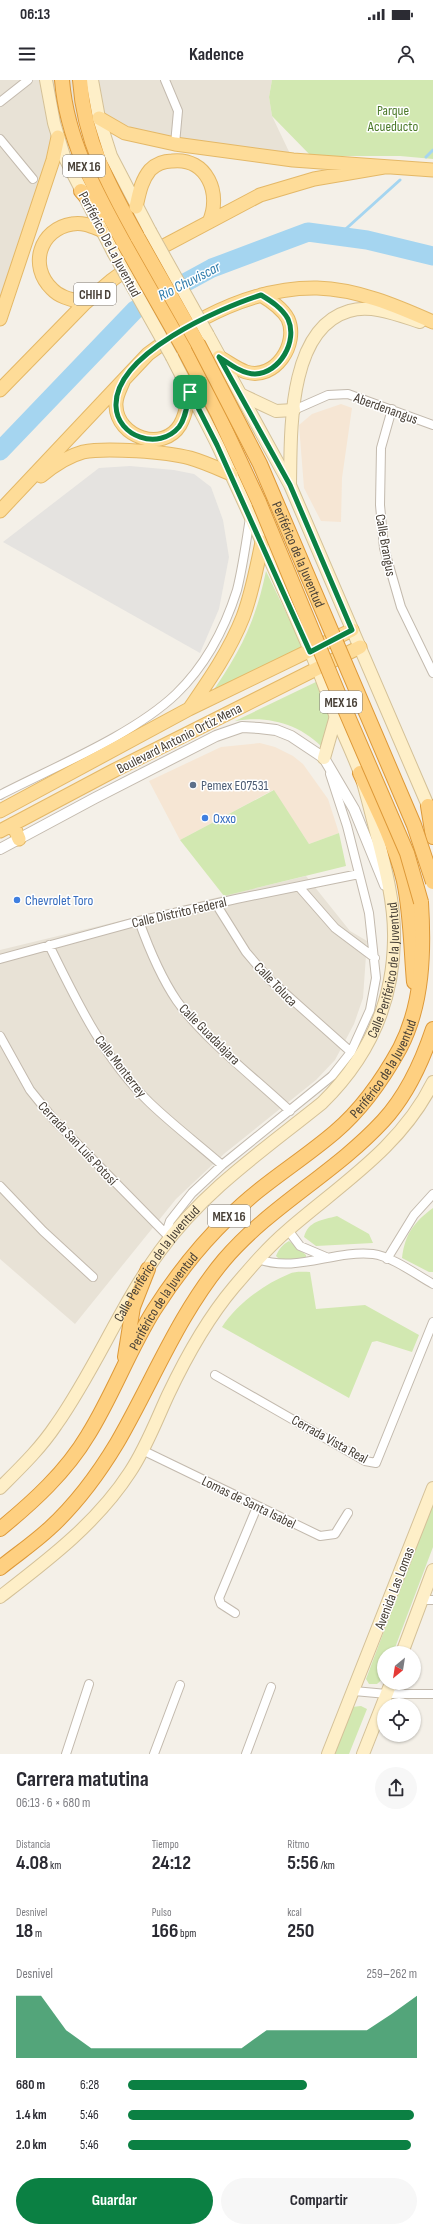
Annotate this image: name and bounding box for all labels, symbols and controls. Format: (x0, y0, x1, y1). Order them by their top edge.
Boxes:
text: 06:13 (20, 5, 50, 24)
icon: menu (16, 43, 38, 65)
icon: person (395, 43, 417, 65)
text: Kadence (189, 44, 244, 65)
park label: Parque Acueducto (367, 102, 418, 135)
road number: MEX 16 (63, 155, 105, 177)
street label: Periférico De La Juventud (75, 189, 145, 300)
water label: Rio Chuviscar (155, 257, 224, 305)
road number: CHIH D (74, 283, 116, 305)
pin (173, 375, 207, 409)
icon: arrive (179, 381, 201, 403)
street label: Aberdenangus (351, 389, 420, 428)
street label: Periférico de la Juventud (268, 499, 328, 610)
street label: Calle Brangus (372, 513, 399, 578)
road number: MEX 16 (320, 691, 362, 713)
street label: Boulevard Antonio Ortiz Mena (114, 700, 245, 777)
place label: Pemex E07531 (201, 777, 269, 794)
marker: Pemex E07531 (188, 780, 198, 790)
place label: Oxxo (213, 810, 236, 827)
marker: Oxxo (200, 813, 210, 823)
place label: Chevrolet Toro (25, 892, 93, 909)
street label: Calle Distrito Federal (130, 893, 228, 932)
marker: Chevrolet Toro (12, 895, 22, 905)
street label: Calle Periférico de la Juventud (363, 901, 403, 1041)
street label: Calle Toluca (250, 959, 301, 1010)
street label: Calle Guadalajara (176, 1000, 244, 1068)
street label: Periférico de la Juventud (346, 1017, 420, 1122)
street label: Calle Monterrey (91, 1032, 150, 1101)
street label: Cerrada San Luis Potosí (34, 1098, 121, 1189)
street label: Calle Periférico de la Juventud (111, 1203, 205, 1325)
road number: MEX 16 (208, 1205, 250, 1227)
street label: Periférico de la Juventud (127, 1250, 203, 1354)
street label: Cerrada Vista Real (289, 1411, 371, 1467)
street label: Lomas de Santa Isabel (199, 1472, 299, 1533)
street label: Avenida Las Lomas (371, 1545, 418, 1633)
north arrow (377, 1646, 421, 1690)
map controls (377, 1646, 421, 1742)
button: locate (377, 1698, 421, 1742)
text: Carrera matutina (16, 1766, 149, 1793)
button: share (375, 1767, 417, 1809)
text: 06:13 · 6 × 680 m (16, 1795, 90, 1811)
text: Distancia (16, 1838, 50, 1851)
text: Tiempo (152, 1838, 179, 1851)
text: Ritmo (287, 1838, 309, 1851)
text: 4.08 (16, 1851, 48, 1875)
text: 24:12 (152, 1851, 191, 1875)
text: 5:56 (287, 1851, 319, 1875)
text: km (48, 1859, 61, 1872)
text: /km (319, 1859, 335, 1872)
text: Desnivel (16, 1906, 47, 1919)
text: Pulso (152, 1906, 171, 1919)
text: kcal (287, 1906, 302, 1919)
text: 18 (16, 1919, 33, 1943)
text: 166 (152, 1919, 178, 1943)
text: 250 (287, 1919, 314, 1943)
text: m (33, 1927, 42, 1940)
text: bpm (178, 1927, 196, 1940)
text: Desnivel (16, 1966, 53, 1982)
text: 259–262 m (366, 1966, 417, 1982)
text: 680 m (16, 2077, 45, 2093)
text: 6:28 (80, 2077, 99, 2093)
text: 1.4 km (16, 2107, 47, 2123)
text: 5:46 (80, 2107, 99, 2123)
text: 2.0 km (16, 2137, 47, 2153)
text: 5:46 (80, 2137, 99, 2153)
button: Guardar (16, 2178, 213, 2224)
button: Compartir (221, 2178, 417, 2224)

